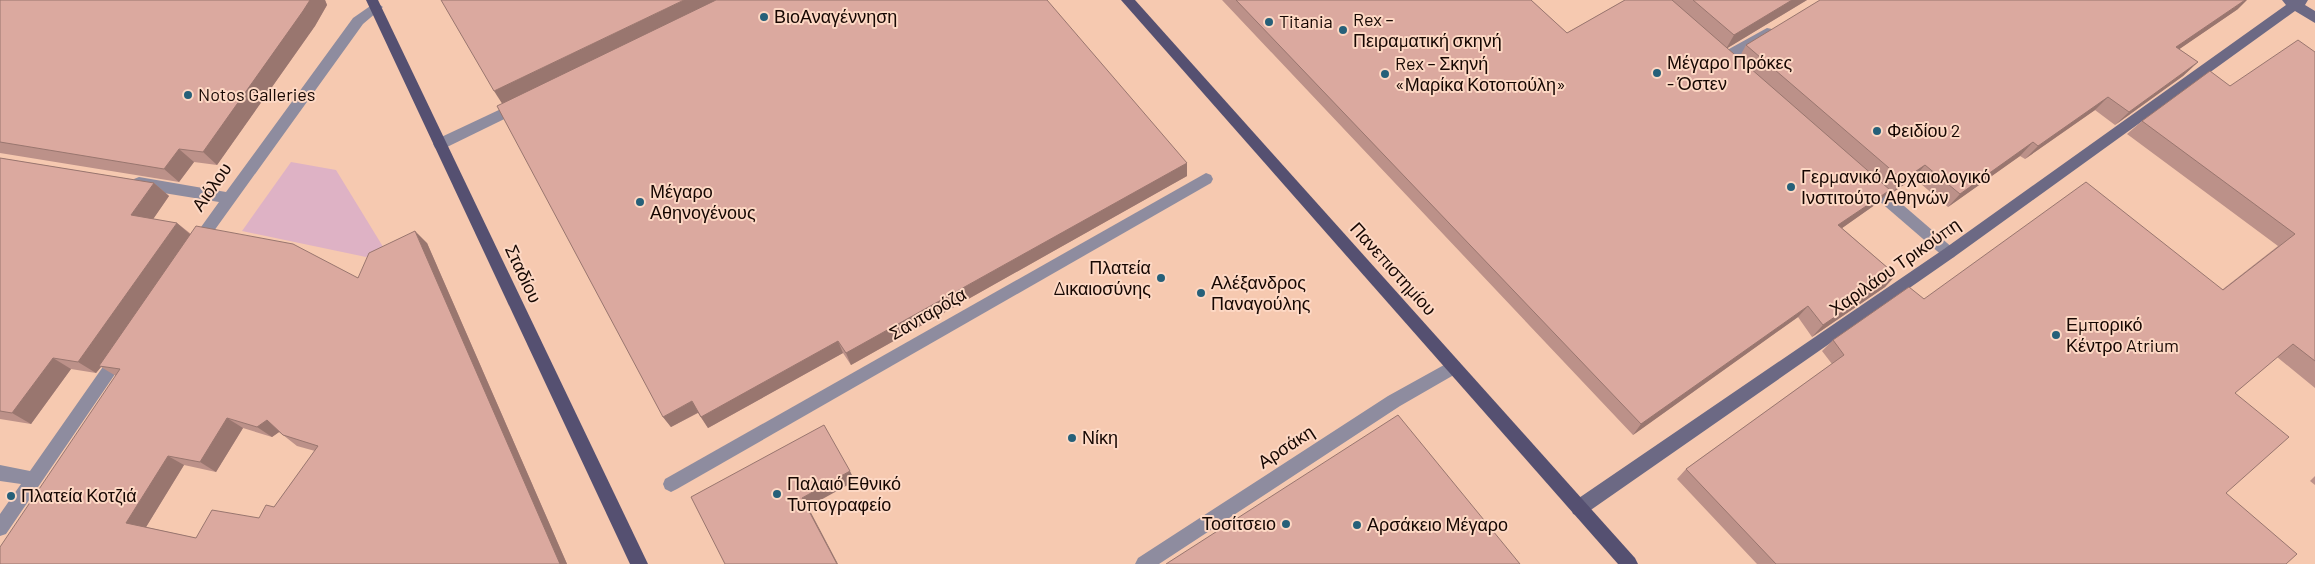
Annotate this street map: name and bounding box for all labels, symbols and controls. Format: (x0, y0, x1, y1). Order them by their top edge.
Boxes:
place label: ΒιοΑναγέννηση (774, 5, 897, 27)
place label: Rex – Πειραματική σκηνή (1353, 8, 1502, 51)
place label: Titania (1279, 10, 1333, 32)
marker: ΒιοΑναγέννηση (758, 11, 770, 23)
marker: Titania (1263, 16, 1275, 28)
marker: Rex – Πειραματική σκηνή (1337, 24, 1349, 36)
place label: Μέγαρο Πρόκες - Όστεν (1667, 51, 1793, 94)
place label: Rex – Σκηνή «Μαρίκα Κοτοπούλη» (1395, 52, 1566, 95)
marker: Μέγαρο Πρόκες - Όστεν (1651, 67, 1663, 79)
marker: Rex – Σκηνή «Μαρίκα Κοτοπούλη» (1379, 68, 1391, 80)
place label: Notos Galleries (198, 83, 315, 105)
marker: Notos Galleries (182, 89, 194, 101)
place label: Φειδίου 2 (1887, 119, 1961, 141)
marker: Φειδίου 2 (1871, 125, 1883, 137)
street label: Αιόλου (187, 158, 236, 215)
place label: Γερμανικό Αρχαιολογικό Ινστιτούτο Αθηνών (1801, 165, 1991, 208)
place label: Μέγαρο Αθηνογένους (650, 180, 756, 223)
marker: Γερμανικό Αρχαιολογικό Ινστιτούτο Αθηνών (1785, 181, 1797, 193)
marker: Μέγαρο Αθηνογένους (634, 196, 646, 208)
street label: Χαριλάου Τρικούπη (1825, 213, 1964, 320)
street label: Πανεπιστημίου (1346, 217, 1441, 320)
street label: Σταδίου (501, 241, 547, 306)
place label: Πλατεία Δικαιοσύνης (1054, 256, 1151, 299)
place label: Αλέξανδρος Παναγούλης (1211, 271, 1311, 314)
marker: Πλατεία Δικαιοσύνης (1155, 272, 1167, 284)
street label: Σανταρόζα (885, 282, 970, 344)
marker: Αλέξανδρος Παναγούλης (1195, 287, 1207, 299)
place label: Εμπορικό Κέντρο Atrium (2066, 313, 2179, 356)
marker: Εμπορικό Κέντρο Atrium (2050, 329, 2062, 341)
street label: Αρσάκη (1253, 420, 1318, 472)
place label: Νίκη (1082, 426, 1118, 448)
marker: Νίκη (1066, 432, 1078, 444)
place label: Παλαιό Εθνικό Τυπογραφείο (787, 472, 901, 515)
place label: Πλατεία Κοτζιά (21, 484, 137, 506)
marker: Παλαιό Εθνικό Τυπογραφείο (771, 488, 783, 500)
marker: Πλατεία Κοτζιά (5, 490, 17, 502)
place label: Τοσίτσειο (1202, 512, 1276, 534)
place label: Αρσάκειο Μέγαρο (1367, 513, 1508, 535)
marker: Τοσίτσειο (1280, 518, 1292, 530)
marker: Αρσάκειο Μέγαρο (1351, 519, 1363, 531)

